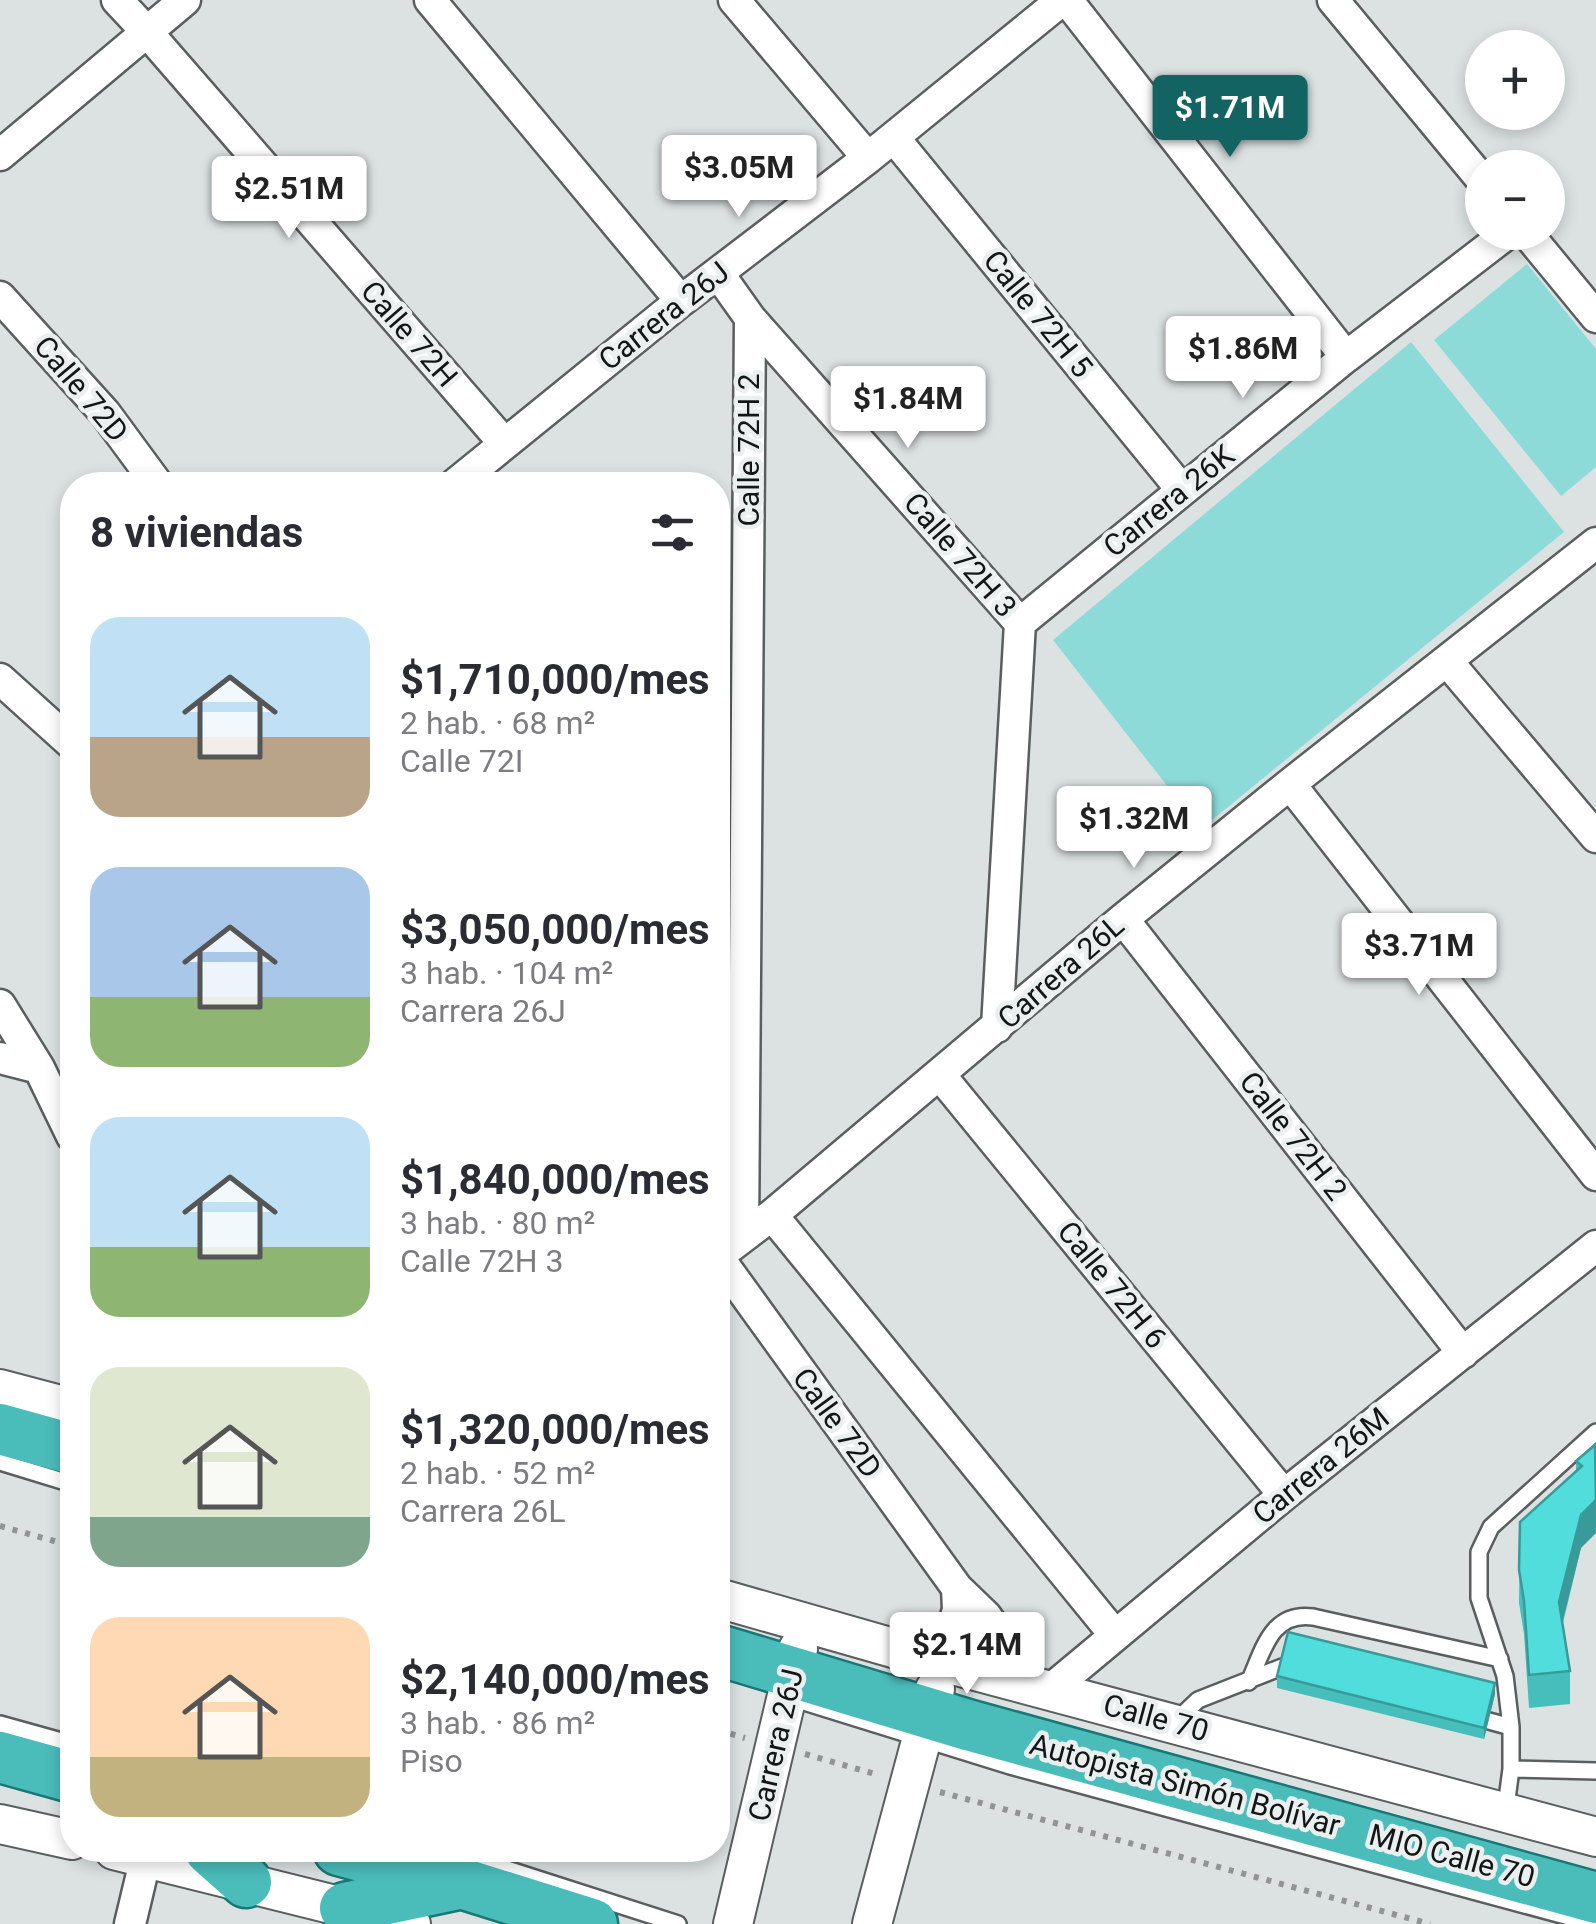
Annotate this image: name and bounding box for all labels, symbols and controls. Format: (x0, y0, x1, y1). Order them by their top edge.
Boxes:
map controls (1465, 30, 1565, 250)
button: + (1465, 30, 1565, 130)
pin: $1.71M (1149, 75, 1311, 160)
text: $1.71M (1175, 88, 1285, 126)
pin: $3.05M (658, 135, 820, 220)
text: $3.05M (684, 148, 794, 186)
button: − (1465, 150, 1565, 250)
pin: $2.51M (208, 156, 370, 241)
text: $2.51M (234, 169, 344, 207)
street label: Calle 72H 5 (977, 243, 1100, 384)
street label: Carrera 26J (592, 254, 736, 377)
street label: Calle 72H (354, 274, 465, 394)
pin: $1.86M (1162, 316, 1324, 401)
street label: Calle 72D (27, 329, 136, 449)
text: $1.86M (1188, 329, 1298, 367)
pin: $1.84M (827, 366, 989, 451)
street label: Calle 72H 2 (731, 373, 766, 527)
text: $1.84M (853, 379, 963, 417)
street label: Carrera 26K (1096, 437, 1241, 564)
street label: Calle 72H 3 (897, 485, 1024, 624)
icon: filters (645, 505, 700, 560)
text: 8 viviendas (90, 508, 303, 557)
text: $1,710,000/mes (400, 655, 710, 704)
icon: home (170, 657, 290, 777)
text: 2 hab. · 68 m² (400, 704, 595, 742)
text: Calle 72I (400, 742, 523, 780)
pin: $1.32M (1053, 786, 1215, 871)
text: $1.32M (1079, 799, 1189, 837)
text: $3,050,000/mes (400, 905, 710, 954)
icon: home (170, 907, 290, 1027)
street label: Carrera 26L (991, 908, 1131, 1036)
pin: $3.71M (1338, 913, 1500, 998)
text: $3.71M (1364, 926, 1474, 964)
text: 3 hab. · 104 m² (400, 954, 613, 992)
text: Carrera 26J (400, 992, 566, 1030)
street label: Calle 72H 2 (1232, 1065, 1354, 1207)
text: $1,840,000/mes (400, 1155, 710, 1204)
icon: home (170, 1157, 290, 1277)
text: 3 hab. · 80 m² (400, 1204, 595, 1242)
street label: Calle 72H 6 (1051, 1214, 1174, 1355)
text: Calle 72H 3 (400, 1242, 563, 1280)
street label: Calle 72D (786, 1361, 889, 1484)
street label: Carrera 26M (1246, 1400, 1396, 1531)
text: $1,320,000/mes (400, 1405, 710, 1454)
icon: home (170, 1407, 290, 1527)
text: 2 hab. · 52 m² (400, 1454, 595, 1492)
text: Carrera 26L (400, 1492, 565, 1530)
pin: $2.14M (886, 1612, 1048, 1697)
text: $2.14M (912, 1625, 1022, 1663)
text: $2,140,000/mes (400, 1655, 710, 1704)
icon: home (170, 1657, 290, 1777)
street label: Carrera 26J (741, 1665, 810, 1825)
street label: Calle 70 (1100, 1687, 1213, 1748)
text: 3 hab. · 86 m² (400, 1704, 595, 1742)
street label: Autopista Simón Bolívar (1026, 1726, 1344, 1843)
text: Piso (400, 1742, 463, 1780)
street label: MIO Calle 70 (1366, 1817, 1539, 1894)

